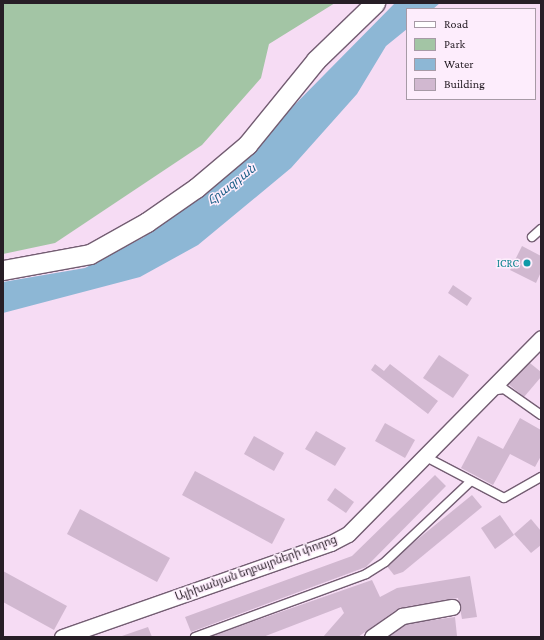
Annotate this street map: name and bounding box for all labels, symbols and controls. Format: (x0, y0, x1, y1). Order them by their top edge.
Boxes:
legend (406, 8, 536, 100)
text: Road (444, 17, 468, 31)
text: Park (444, 37, 465, 51)
text: Water (444, 57, 473, 71)
text: Building (444, 77, 485, 91)
water label: Հրազդան (205, 162, 259, 208)
place label: ICRC (497, 256, 519, 270)
marker: ICRC (522, 258, 532, 268)
street label: Ալիխանյան եղբայրների փողոց (173, 533, 339, 603)

